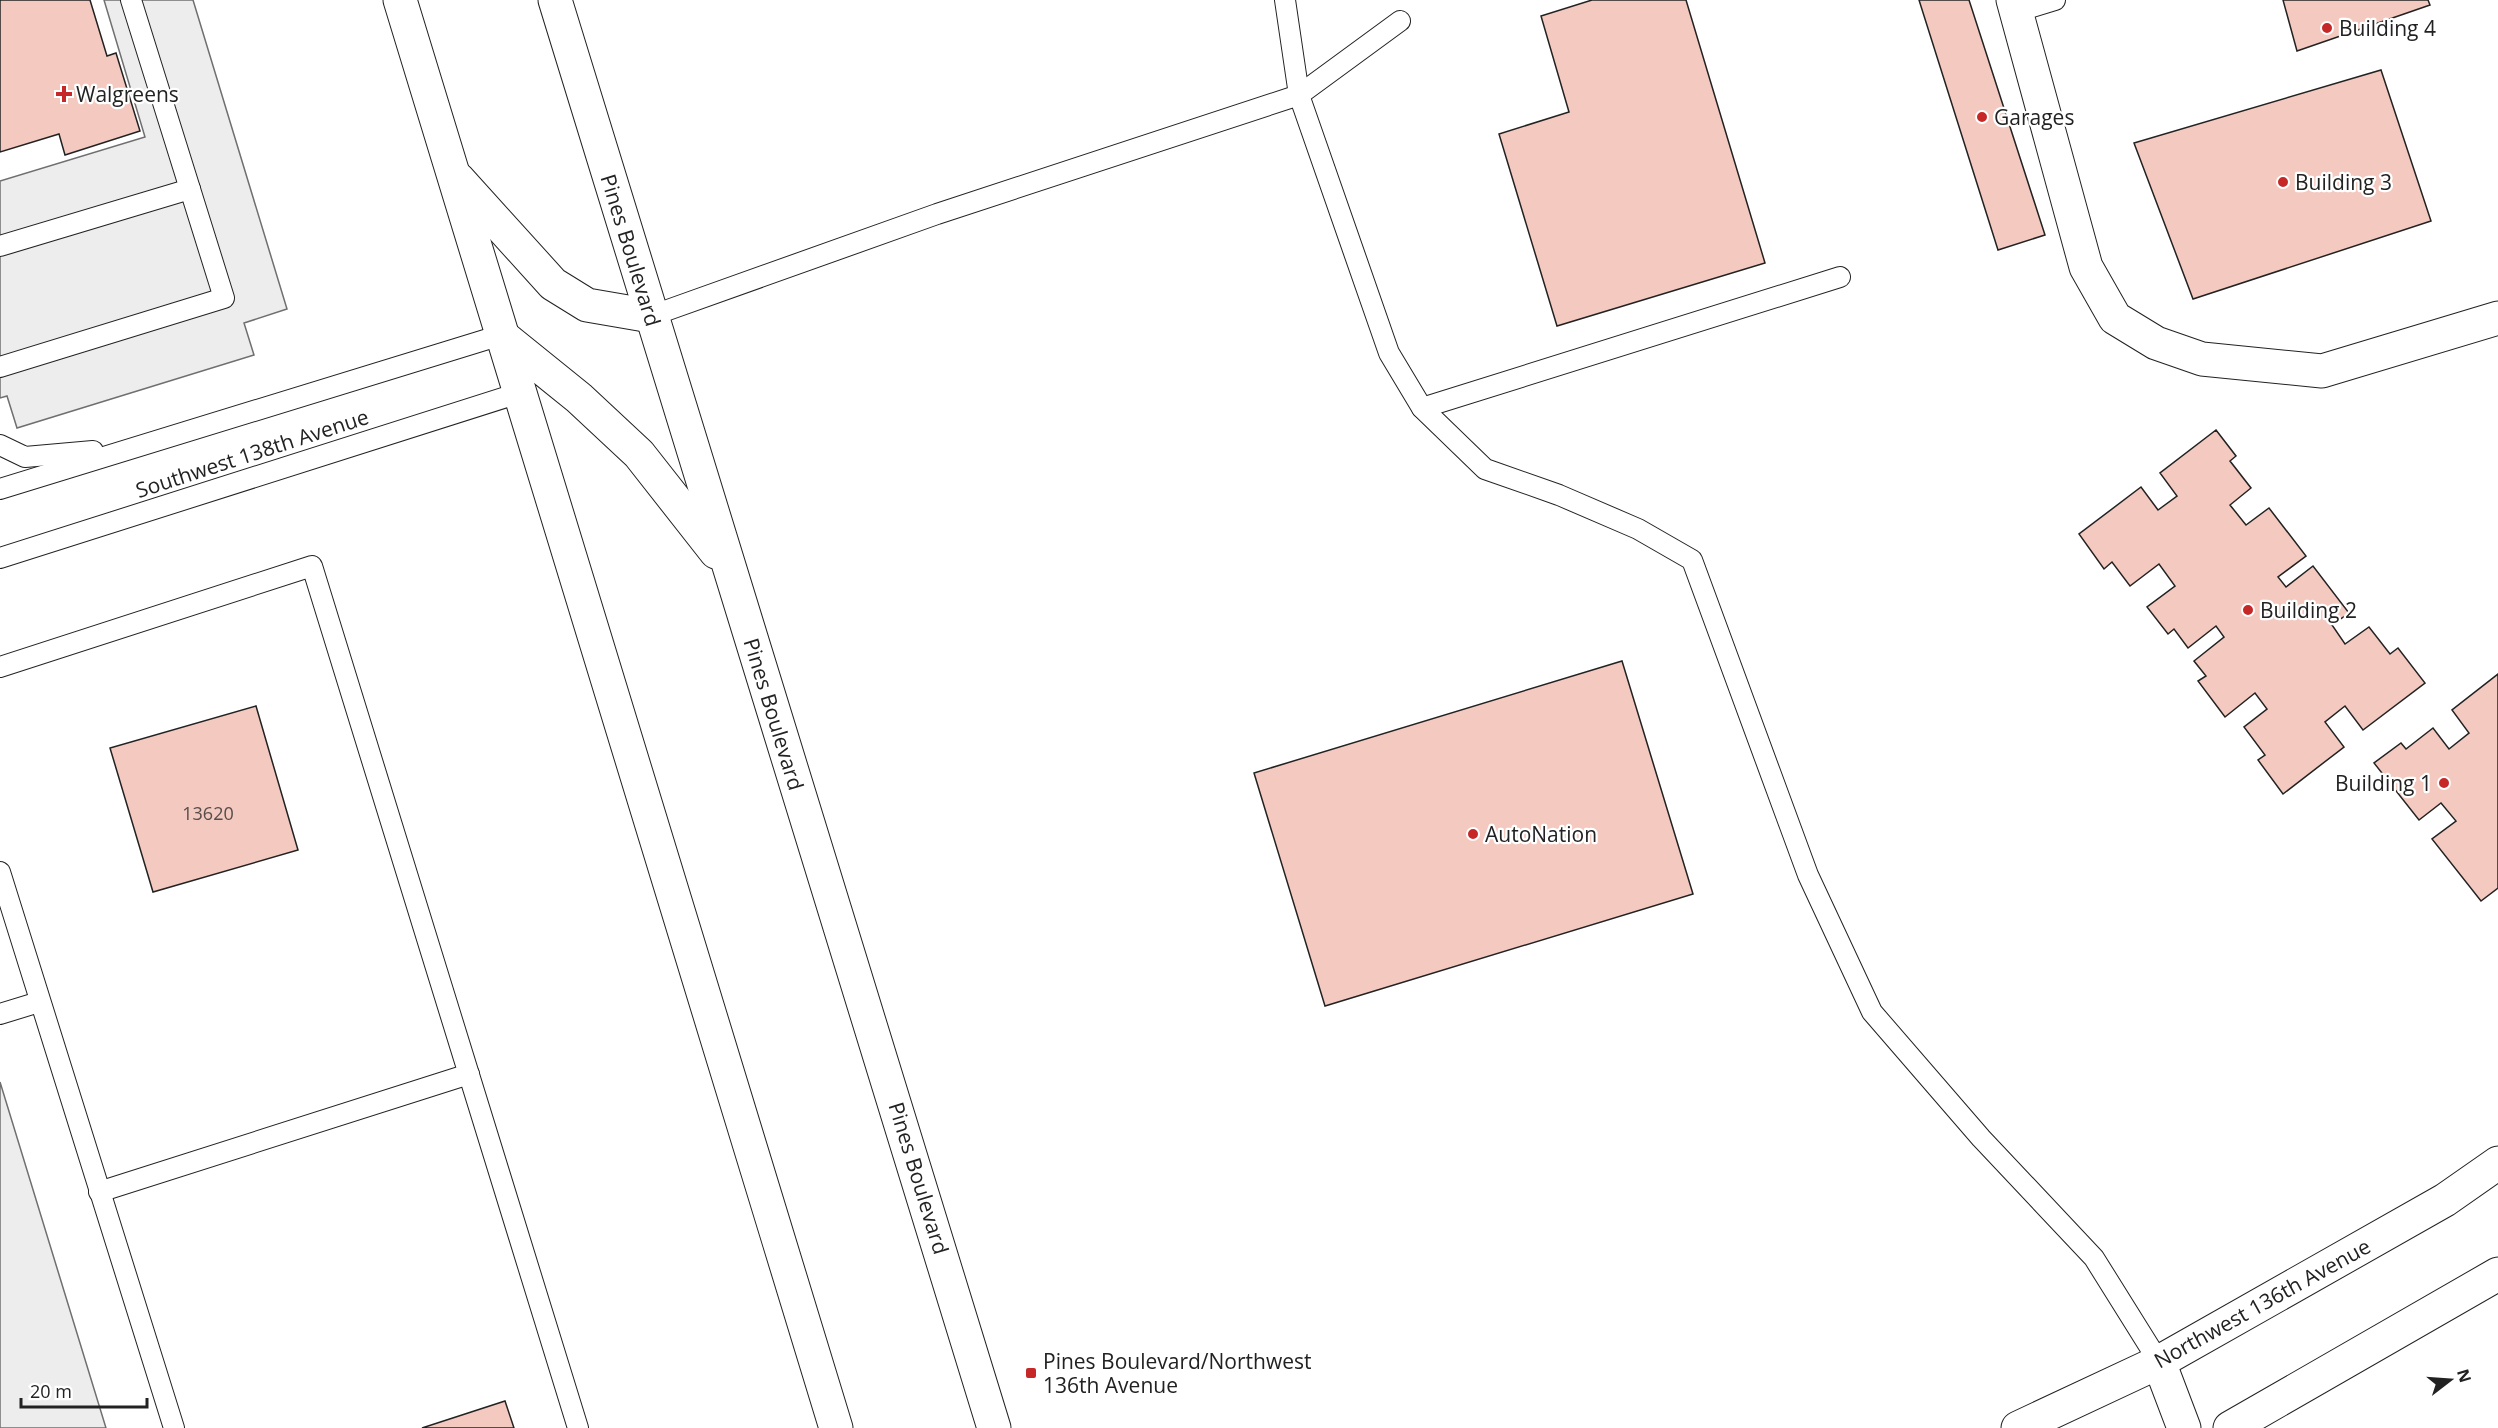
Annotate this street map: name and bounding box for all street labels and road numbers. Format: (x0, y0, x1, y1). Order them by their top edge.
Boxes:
street label: Pines Boulevard (595, 170, 667, 330)
street label: Southwest 138th Avenue (132, 402, 372, 504)
street label: Pines Boulevard (738, 634, 810, 794)
street label: Pines Boulevard (883, 1098, 955, 1258)
street label: Northwest 136th Avenue (2149, 1232, 2375, 1374)

